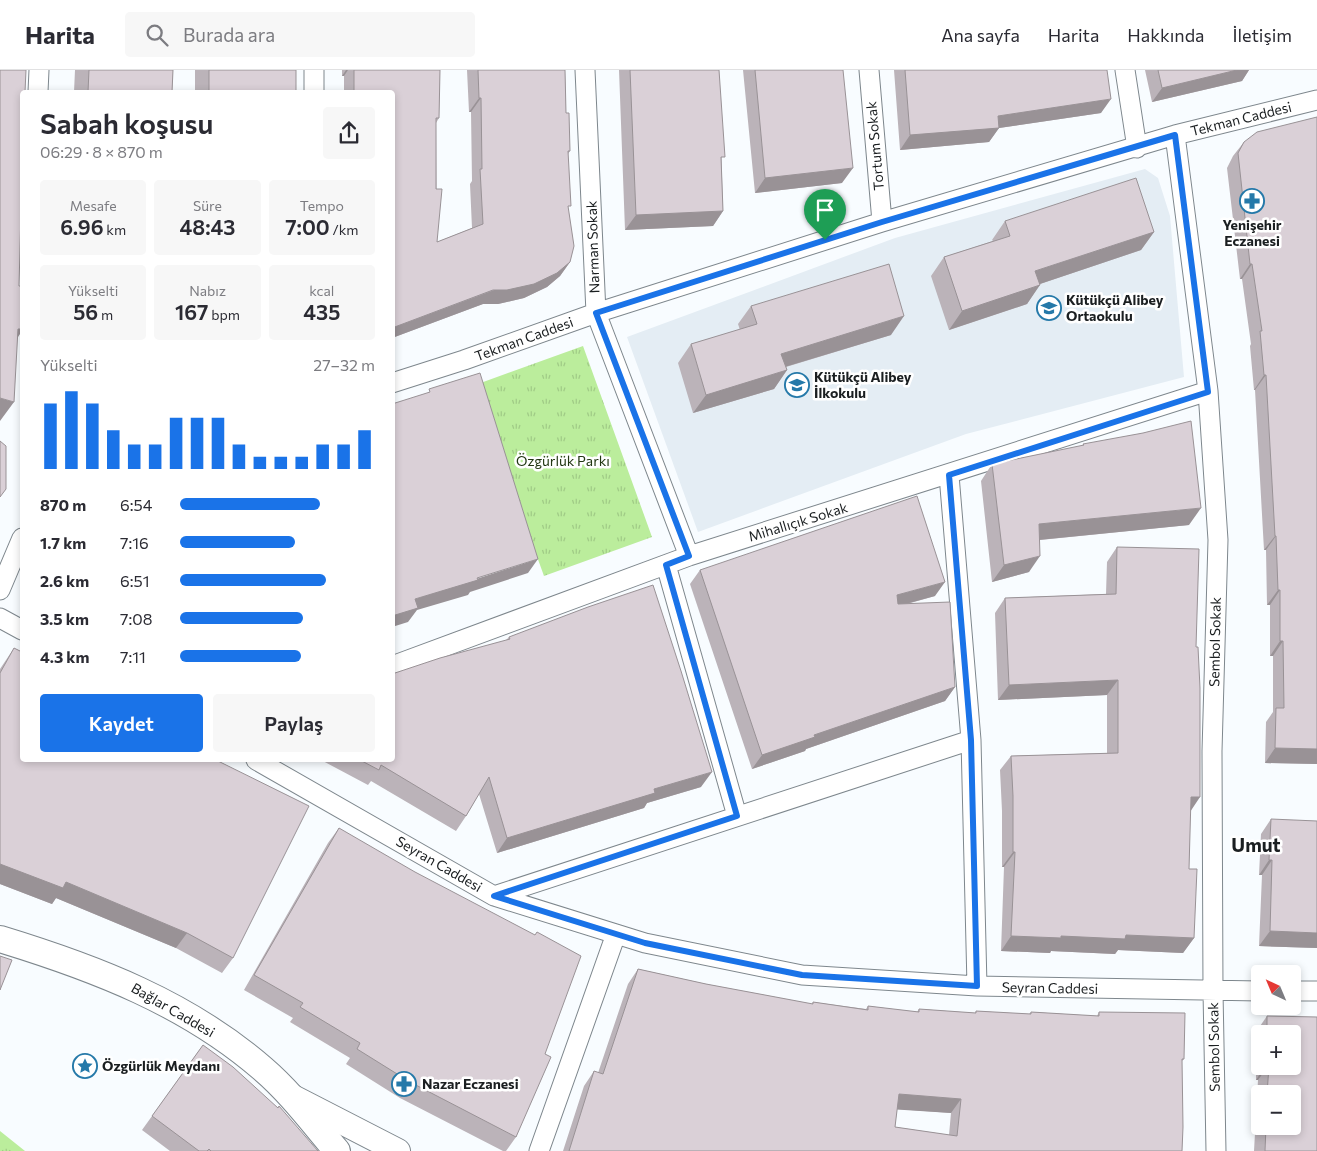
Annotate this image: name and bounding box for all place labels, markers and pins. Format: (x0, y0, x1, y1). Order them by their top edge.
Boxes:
pharmacy icon: Yenişehir Eczanesi (1239, 188, 1265, 214)
pin (804, 189, 846, 240)
place label: Yenişehir Eczanesi (1222, 216, 1282, 249)
place label: Kütükçü Alibey Ortaokulu (1066, 291, 1164, 324)
school or university icon: Kütükçü Alibey Ortaokulu (1036, 295, 1062, 321)
place label: Kütükçü Alibey İlkokulu (814, 368, 912, 401)
school or university icon: Kütükçü Alibey İlkokulu (784, 372, 810, 398)
place icon: Özgürlük Meydanı (72, 1053, 98, 1079)
place label: Özgürlük Meydanı (102, 1057, 220, 1074)
pharmacy icon: Nazar Eczanesi (391, 1071, 417, 1097)
place label: Nazar Eczanesi (422, 1075, 519, 1092)

